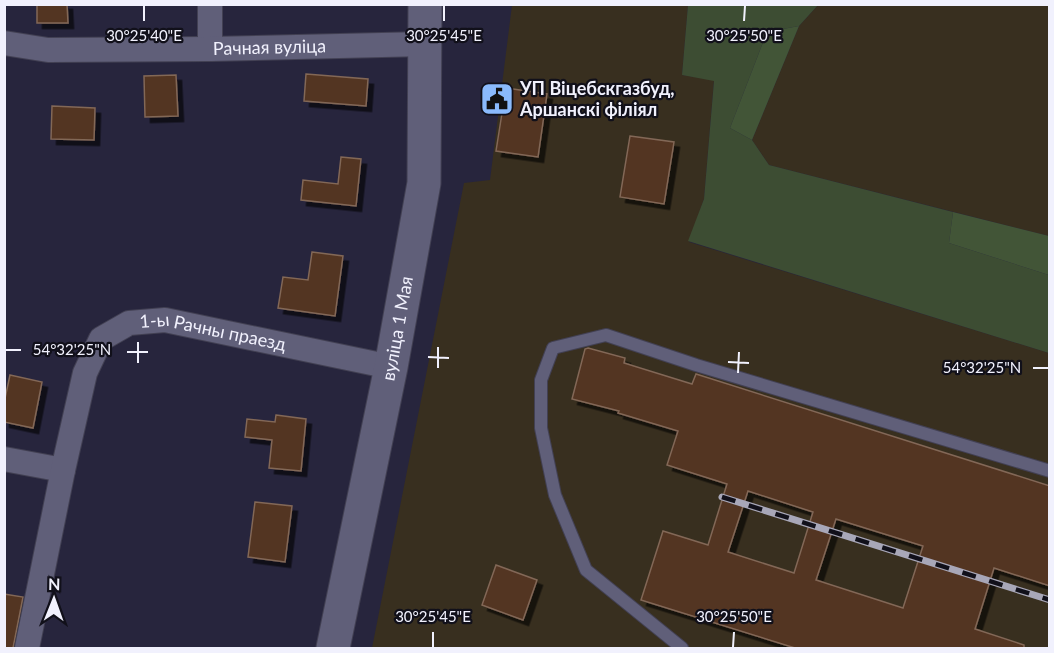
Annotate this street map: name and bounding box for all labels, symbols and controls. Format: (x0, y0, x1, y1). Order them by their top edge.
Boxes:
text: 30°25'40"E (106, 26, 182, 44)
text: 30°25'45"E (406, 26, 482, 44)
text: 30°25'50"E (706, 26, 782, 44)
street label: Рачная вуліца (213, 34, 326, 59)
place label: УП Віцебскгазбуд, Аршанскі філіял (519, 77, 675, 120)
public building icon: УП Віцебскгазбуд, Аршанскі філіял (479, 81, 515, 117)
street label: вуліца 1 Мая (376, 274, 417, 383)
street label: 1-ы Рачны праезд (139, 308, 288, 355)
text: 54°32'25"N (33, 340, 111, 358)
text: 54°32'25"N (943, 358, 1021, 376)
north arrow (24, 569, 84, 629)
text: N (48, 574, 61, 593)
text: 30°25'45"E (395, 607, 471, 625)
text: 30°25'50"E (696, 607, 772, 625)

